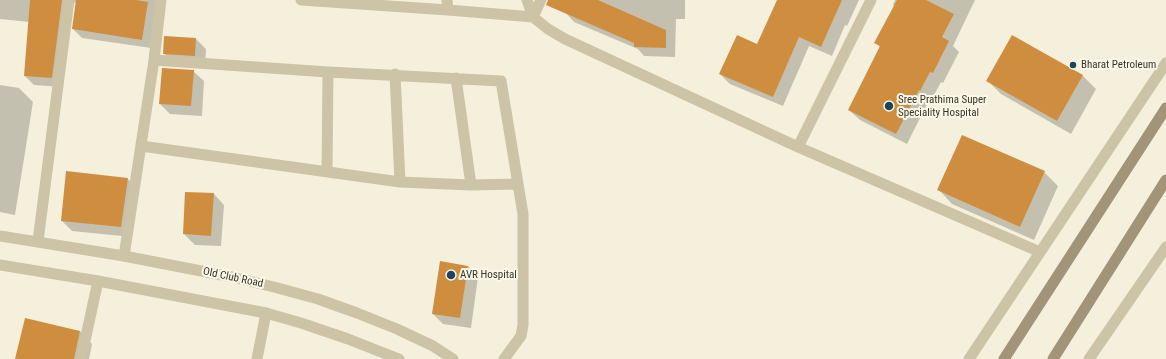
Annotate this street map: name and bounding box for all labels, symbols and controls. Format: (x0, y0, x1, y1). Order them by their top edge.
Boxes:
place label: Bharat Petroleum (1081, 58, 1156, 72)
marker: Bharat Petroleum (1068, 60, 1078, 70)
place label: Sree Prathima Super Speciality Hospital (898, 93, 986, 119)
marker: Sree Prathima Super Speciality Hospital (883, 100, 895, 112)
street label: Old Club Road (202, 265, 264, 291)
place label: AVR Hospital (460, 268, 517, 282)
marker: AVR Hospital (445, 269, 457, 281)

